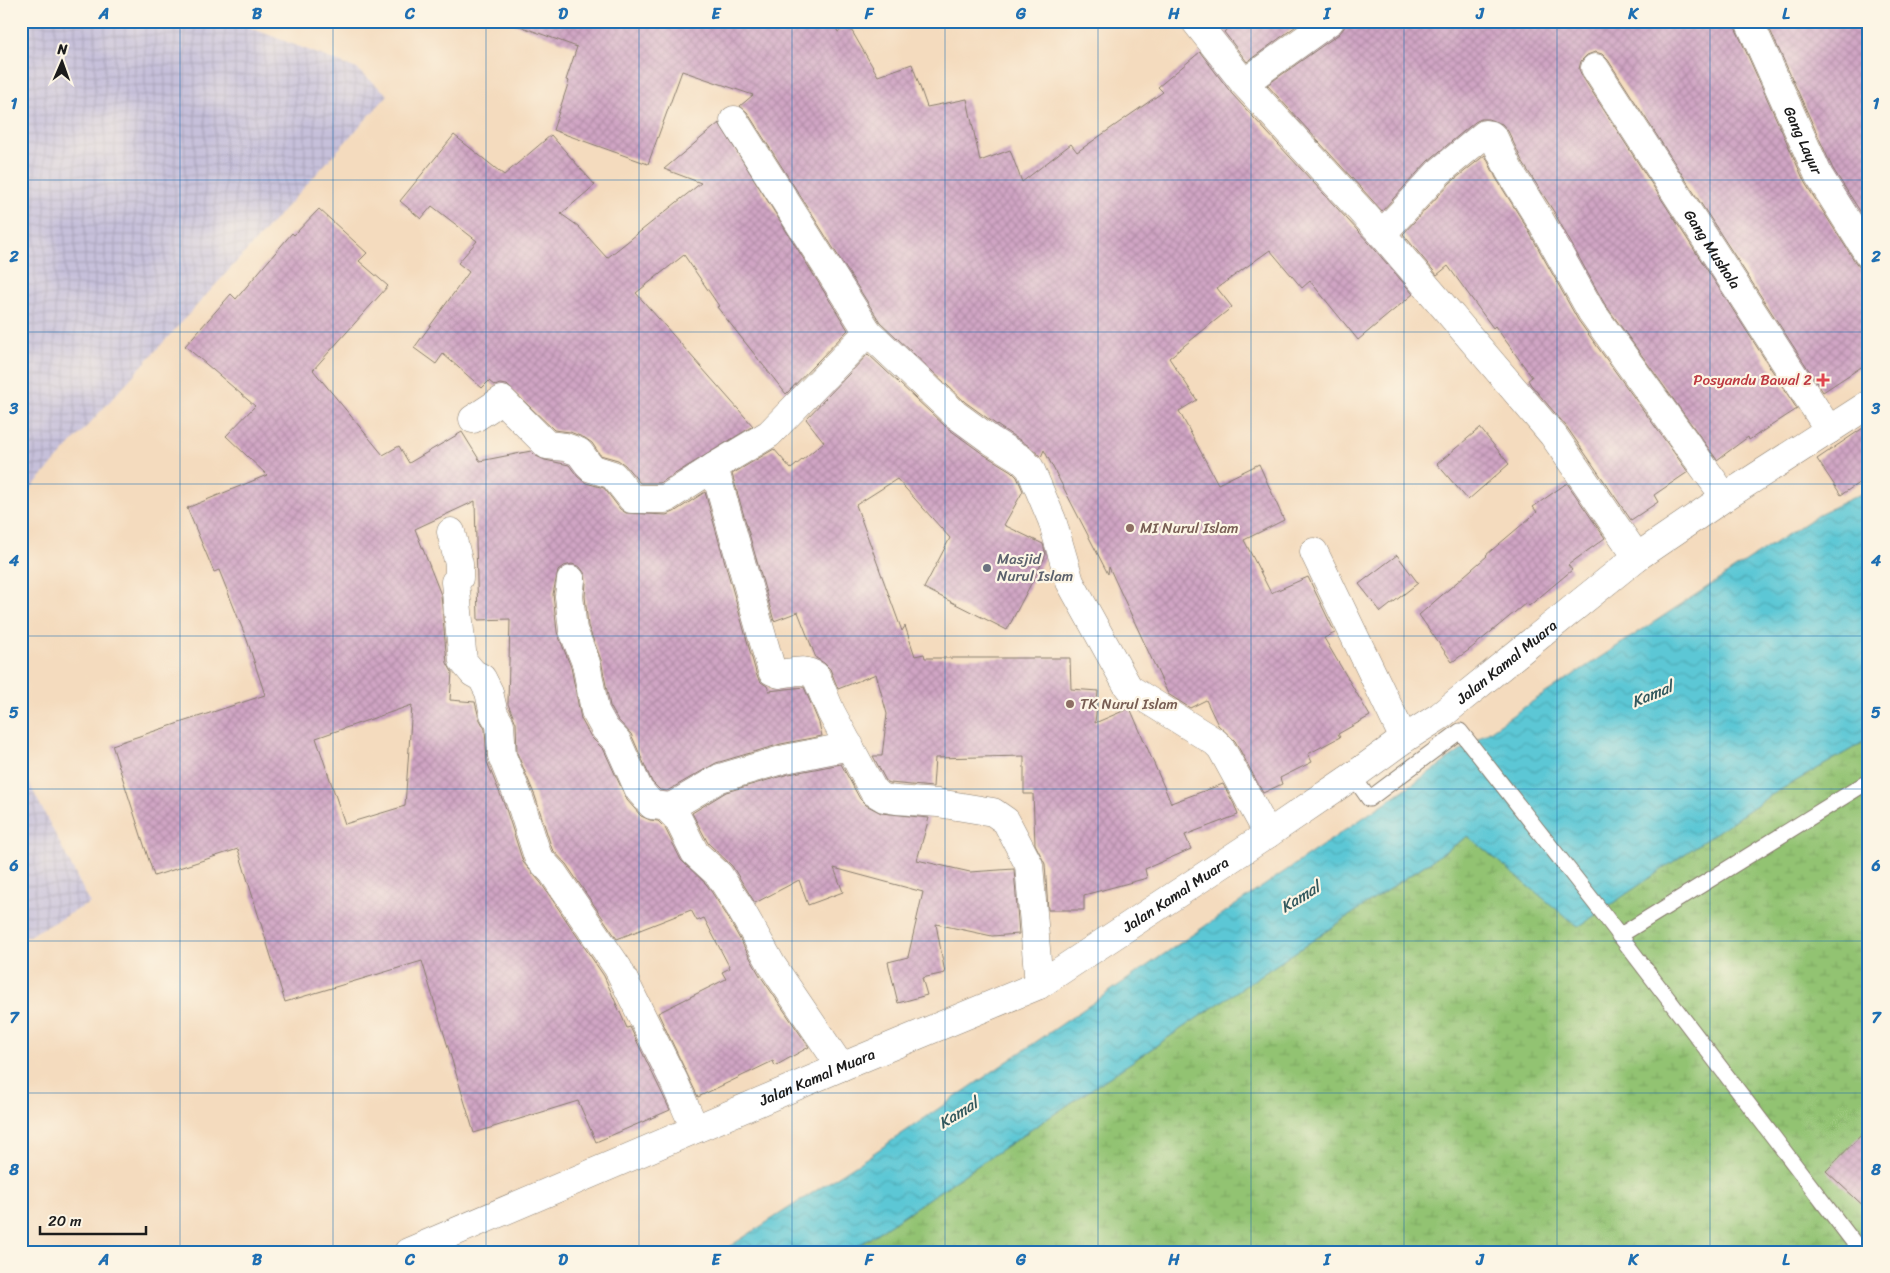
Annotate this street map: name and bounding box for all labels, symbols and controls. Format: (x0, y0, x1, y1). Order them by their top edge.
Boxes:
text: A (98, 0, 109, 28)
text: B (252, 0, 263, 28)
text: C (404, 0, 416, 28)
text: D (558, 0, 568, 28)
text: E (712, 0, 722, 28)
text: F (864, 0, 875, 28)
text: G (1015, 0, 1027, 28)
text: H (1167, 0, 1180, 28)
text: I (1323, 0, 1332, 28)
text: J (1475, 0, 1485, 28)
text: K (1627, 0, 1639, 28)
text: L (1782, 0, 1790, 28)
text: N (56, 37, 68, 62)
north arrow (38, 38, 88, 88)
text: 1 (11, 89, 18, 118)
text: 1 (1873, 89, 1880, 118)
street label: Gang Layur (1776, 102, 1830, 180)
street label: Gang Mushola (1677, 204, 1748, 295)
text: 2 (8, 242, 19, 271)
text: 2 (1870, 242, 1881, 271)
place label: Posyandu Bawal 2 (1693, 367, 1812, 393)
marker: Posyandu Bawal 2 (1816, 373, 1830, 387)
text: 3 (9, 394, 19, 423)
text: 3 (1871, 394, 1881, 423)
place label: MI Nurul Islam (1140, 515, 1238, 541)
marker: MI Nurul Islam (1124, 522, 1136, 534)
text: 4 (8, 546, 19, 575)
place label: Masjid Nurul Islam (997, 546, 1073, 589)
text: 4 (1870, 546, 1881, 575)
marker: Masjid Nurul Islam (981, 562, 993, 574)
street label: Jalan Kamal Muara (1450, 613, 1563, 712)
water label: Kamal (1627, 671, 1680, 716)
place label: TK Nurul Islam (1080, 691, 1178, 717)
text: 5 (9, 698, 19, 727)
marker: TK Nurul Islam (1064, 698, 1076, 710)
text: 5 (1871, 698, 1881, 727)
street label: Jalan Kamal Muara (1116, 850, 1235, 940)
text: 6 (8, 851, 19, 880)
text: 6 (1870, 851, 1881, 880)
water label: Kamal (1274, 872, 1329, 921)
text: 7 (9, 1003, 20, 1032)
text: 7 (1871, 1003, 1882, 1032)
street label: Jalan Kamal Muara (754, 1041, 880, 1114)
water label: Kamal (932, 1088, 987, 1137)
text: 8 (8, 1155, 19, 1184)
text: 8 (1870, 1155, 1881, 1184)
scale bar (40, 1203, 146, 1235)
text: 20 m (48, 1208, 82, 1234)
text: A (98, 1245, 109, 1273)
text: B (252, 1245, 263, 1273)
text: C (404, 1245, 416, 1273)
text: D (558, 1245, 568, 1273)
text: E (712, 1245, 722, 1273)
text: F (864, 1245, 875, 1273)
text: G (1015, 1245, 1027, 1273)
text: H (1167, 1245, 1180, 1273)
text: I (1323, 1245, 1332, 1273)
text: J (1475, 1245, 1485, 1273)
text: K (1627, 1245, 1639, 1273)
text: L (1782, 1245, 1790, 1273)

